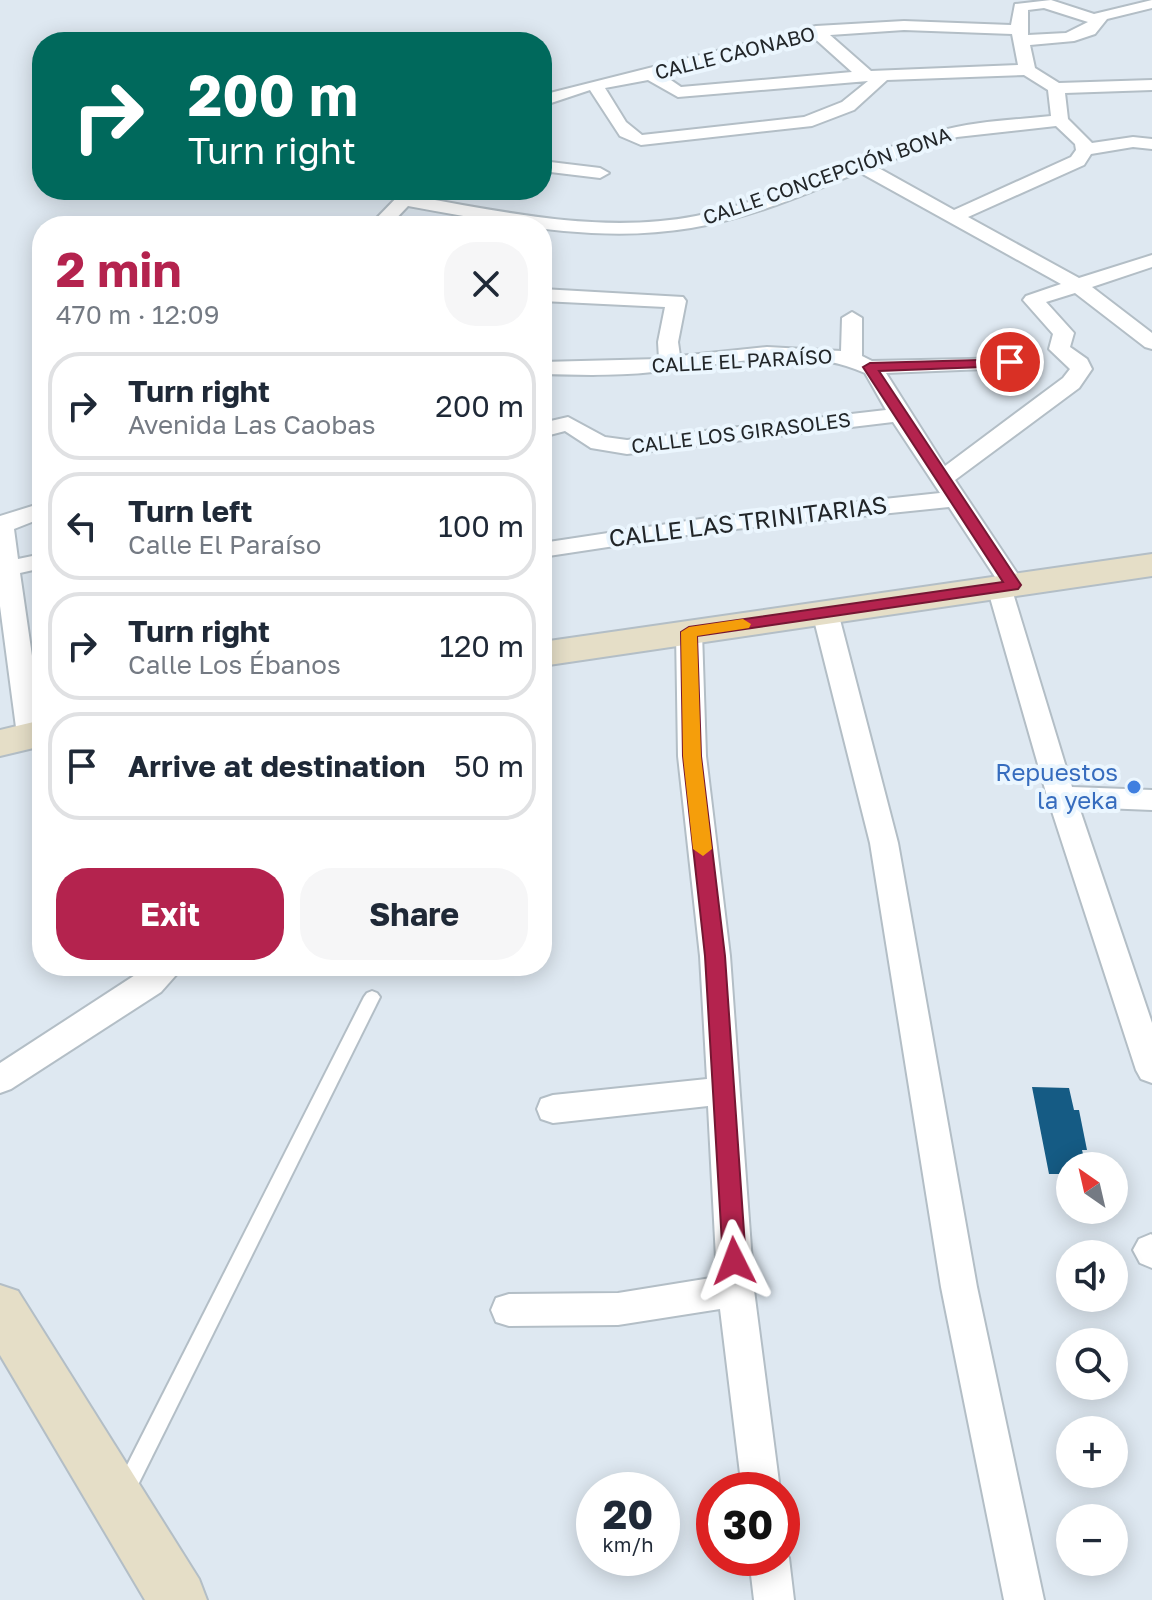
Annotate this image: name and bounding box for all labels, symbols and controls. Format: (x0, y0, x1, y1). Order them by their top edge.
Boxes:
street label: CALLE CAONABO (652, 21, 817, 84)
text: 200 m (188, 61, 358, 128)
icon: right (56, 64, 160, 168)
street label: CALLE CONCEPCIÓN BONA (700, 121, 954, 229)
text: Turn right (188, 129, 356, 172)
text: 2 min (56, 240, 181, 298)
button: close (444, 242, 528, 326)
text: 470 m · 12:09 (56, 299, 219, 330)
pin (976, 328, 1044, 396)
icon: arrive (988, 340, 1032, 384)
street label: CALLE EL PARAÍSO (651, 343, 833, 377)
text: Turn right (128, 373, 270, 409)
icon: right (60, 384, 104, 428)
text: 200 m (435, 388, 524, 424)
street label: CALLE LOS GIRASOLES (630, 407, 852, 457)
text: Avenida Las Caobas (128, 409, 376, 440)
street label: CALLE LAS TRINITARIAS (607, 489, 889, 552)
text: Turn left (128, 493, 253, 529)
icon: left (60, 504, 104, 548)
text: 100 m (438, 508, 524, 544)
text: Calle El Paraíso (128, 529, 321, 560)
text: Turn right (128, 613, 270, 649)
icon: right (60, 624, 104, 668)
text: 120 m (439, 628, 524, 664)
text: Calle Los Ébanos (128, 649, 341, 680)
icon: arrive (60, 744, 104, 788)
text: Arrive at destination (128, 748, 425, 784)
text: 50 m (454, 748, 524, 784)
place label: Repuestos la yeka (995, 757, 1118, 814)
marker: Repuestos la yeka (1125, 778, 1143, 796)
button: Exit (56, 868, 284, 960)
button: Share (300, 868, 528, 960)
north arrow (1056, 1152, 1128, 1224)
map controls (1056, 1152, 1128, 1576)
position arrow (692, 1219, 776, 1303)
button: sound (1056, 1240, 1128, 1312)
button: search (1056, 1328, 1128, 1400)
button: + (1056, 1416, 1128, 1488)
speed limit sign: 30 (696, 1472, 800, 1576)
text: 20 (603, 1490, 653, 1538)
button: − (1056, 1504, 1128, 1576)
text: km/h (603, 1532, 653, 1556)

